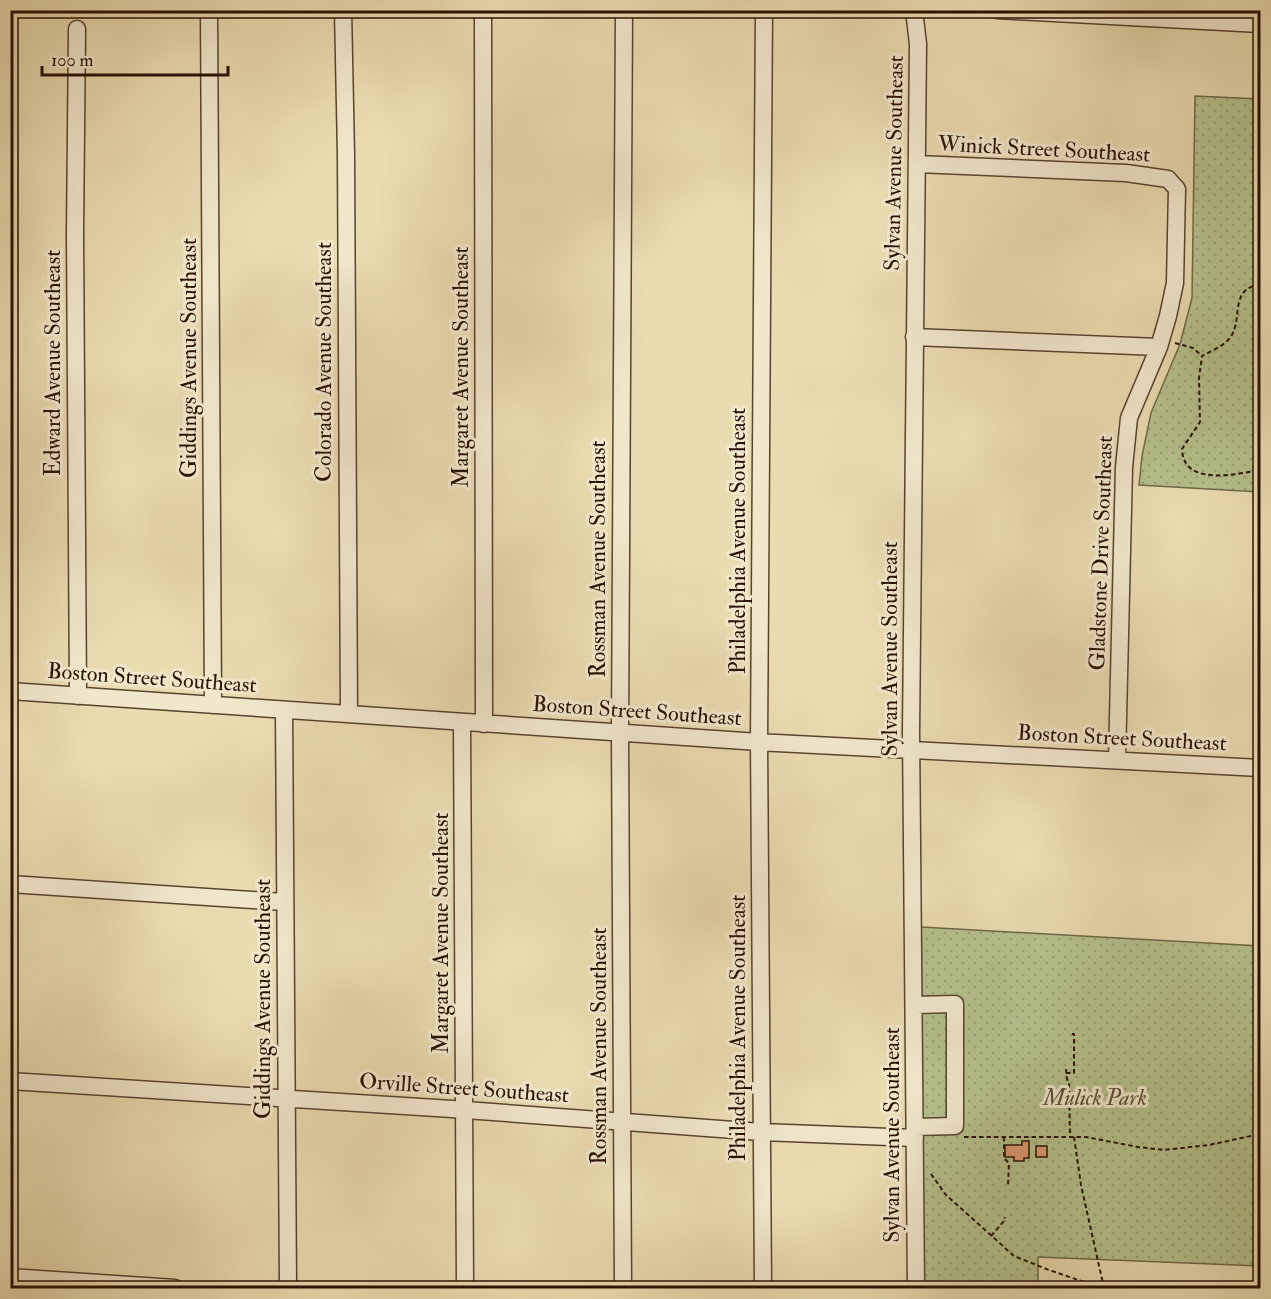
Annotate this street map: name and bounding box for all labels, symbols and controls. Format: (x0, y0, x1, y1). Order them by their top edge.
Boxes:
scale bar (42, 39, 228, 77)
text: 100 m (51, 49, 94, 72)
street label: Sylvan Avenue Southeast (878, 55, 910, 271)
street label: Winick Street Southeast (936, 129, 1151, 169)
street label: Giddings Avenue Southeast (175, 238, 203, 478)
street label: Colorado Avenue Southeast (310, 242, 338, 482)
street label: Margaret Avenue Southeast (447, 246, 475, 488)
street label: Edward Avenue Southeast (39, 250, 67, 476)
street label: Philadelphia Avenue Southeast (724, 408, 753, 674)
street label: Gladstone Drive Southeast (1083, 435, 1119, 671)
street label: Rossman Avenue Southeast (584, 440, 612, 678)
street label: Sylvan Avenue Southeast (876, 541, 904, 757)
street label: Boston Street Southeast (46, 657, 258, 699)
street label: Boston Street Southeast (531, 690, 743, 732)
street label: Boston Street Southeast (1017, 719, 1227, 757)
street label: Margaret Avenue Southeast (427, 812, 455, 1054)
street label: Giddings Avenue Southeast (249, 879, 277, 1119)
street label: Philadelphia Avenue Southeast (724, 895, 753, 1161)
street label: Rossman Avenue Southeast (585, 927, 613, 1165)
street label: Sylvan Avenue Southeast (878, 1027, 906, 1243)
street label: Orville Street Southeast (358, 1067, 570, 1109)
park label: Mulick Park (1041, 1084, 1147, 1112)

